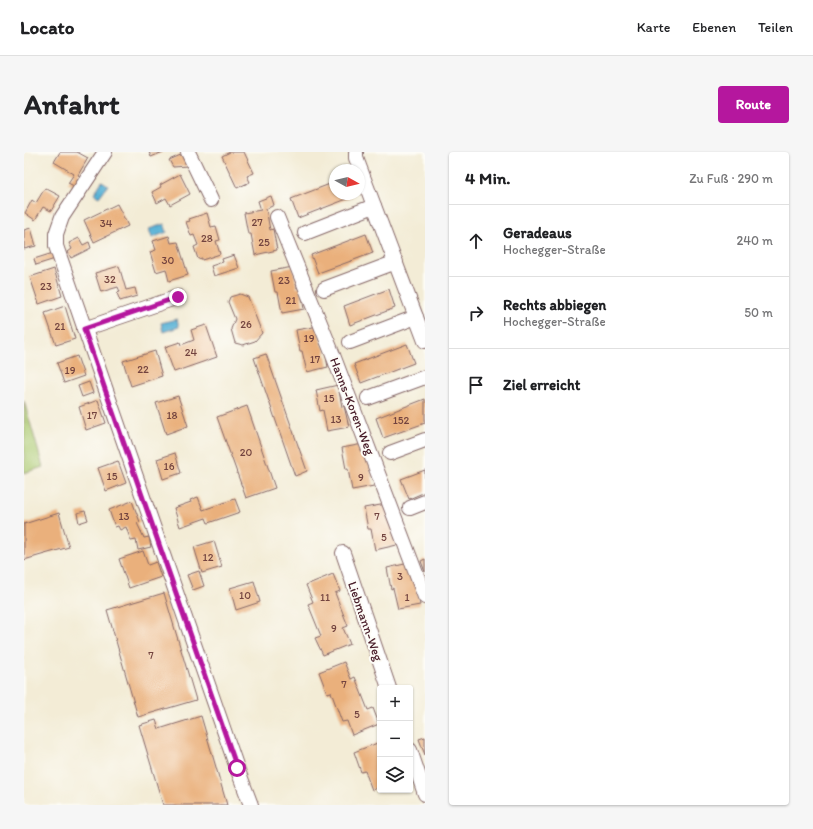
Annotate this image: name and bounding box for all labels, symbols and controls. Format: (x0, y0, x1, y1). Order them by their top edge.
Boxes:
text: Locato (20, 16, 74, 39)
text: Karte (637, 19, 670, 36)
text: Ebenen (692, 19, 736, 36)
text: Teilen (758, 19, 793, 36)
button: Route (718, 86, 789, 123)
text: Anfahrt (24, 87, 119, 121)
north arrow (329, 164, 365, 200)
text: 4 Min. (465, 168, 511, 188)
text: Zu Fuß · 290 m (689, 171, 773, 186)
house number: 27 (251, 216, 263, 229)
house number: 34 (100, 217, 113, 230)
text: Geradeaus (503, 224, 572, 242)
icon: ahead (465, 230, 487, 252)
house number: 28 (201, 232, 213, 245)
text: 240 m (736, 233, 773, 248)
house number: 25 (258, 236, 270, 249)
text: Hochegger-Straße (503, 242, 606, 257)
house number: 30 (162, 254, 175, 267)
house number: 32 (104, 273, 116, 286)
house number: 23 (278, 274, 290, 287)
house number: 23 (40, 280, 52, 293)
route end (169, 288, 187, 306)
house number: 21 (286, 294, 296, 307)
text: Rechts abbiegen (503, 296, 606, 314)
icon: right (465, 302, 487, 324)
text: 50 m (744, 305, 773, 320)
text: Hochegger-Straße (503, 314, 606, 329)
house number: 26 (240, 318, 252, 331)
house number: 21 (55, 320, 65, 333)
house number: 19 (304, 332, 315, 345)
house number: 24 (185, 346, 198, 359)
house number: 17 (310, 353, 321, 366)
street label: Hanns-Koren-Weg (327, 355, 378, 457)
house number: 22 (137, 363, 149, 376)
house number: 19 (65, 364, 76, 377)
icon: arrive (465, 374, 487, 396)
text: Ziel erreicht (503, 376, 580, 394)
house number: 15 (324, 392, 335, 405)
house number: 17 (87, 409, 98, 422)
house number: 18 (166, 409, 178, 422)
house number: 13 (330, 413, 342, 426)
house number: 152 (393, 414, 410, 427)
house number: 20 (240, 446, 253, 459)
house number: 16 (164, 460, 175, 473)
house number: 15 (107, 470, 118, 483)
house number: 9 (358, 471, 364, 484)
house number: 13 (118, 510, 130, 523)
house number: 7 (374, 510, 380, 523)
house number: 5 (381, 531, 387, 544)
house number: 12 (203, 551, 214, 564)
house number: 3 (397, 570, 403, 583)
street label: Liebmann-Weg (345, 579, 386, 663)
house number: 10 (239, 589, 251, 602)
house number: 11 (320, 591, 330, 604)
house number: 1 (404, 591, 410, 604)
house number: 9 (331, 622, 337, 635)
house number: 7 (148, 649, 154, 662)
house number: 7 (341, 678, 347, 691)
map controls (377, 685, 413, 793)
button: + (377, 685, 413, 721)
house number: 5 (354, 708, 360, 721)
button: − (377, 721, 413, 757)
button: layers (377, 757, 413, 793)
route start (228, 759, 246, 777)

